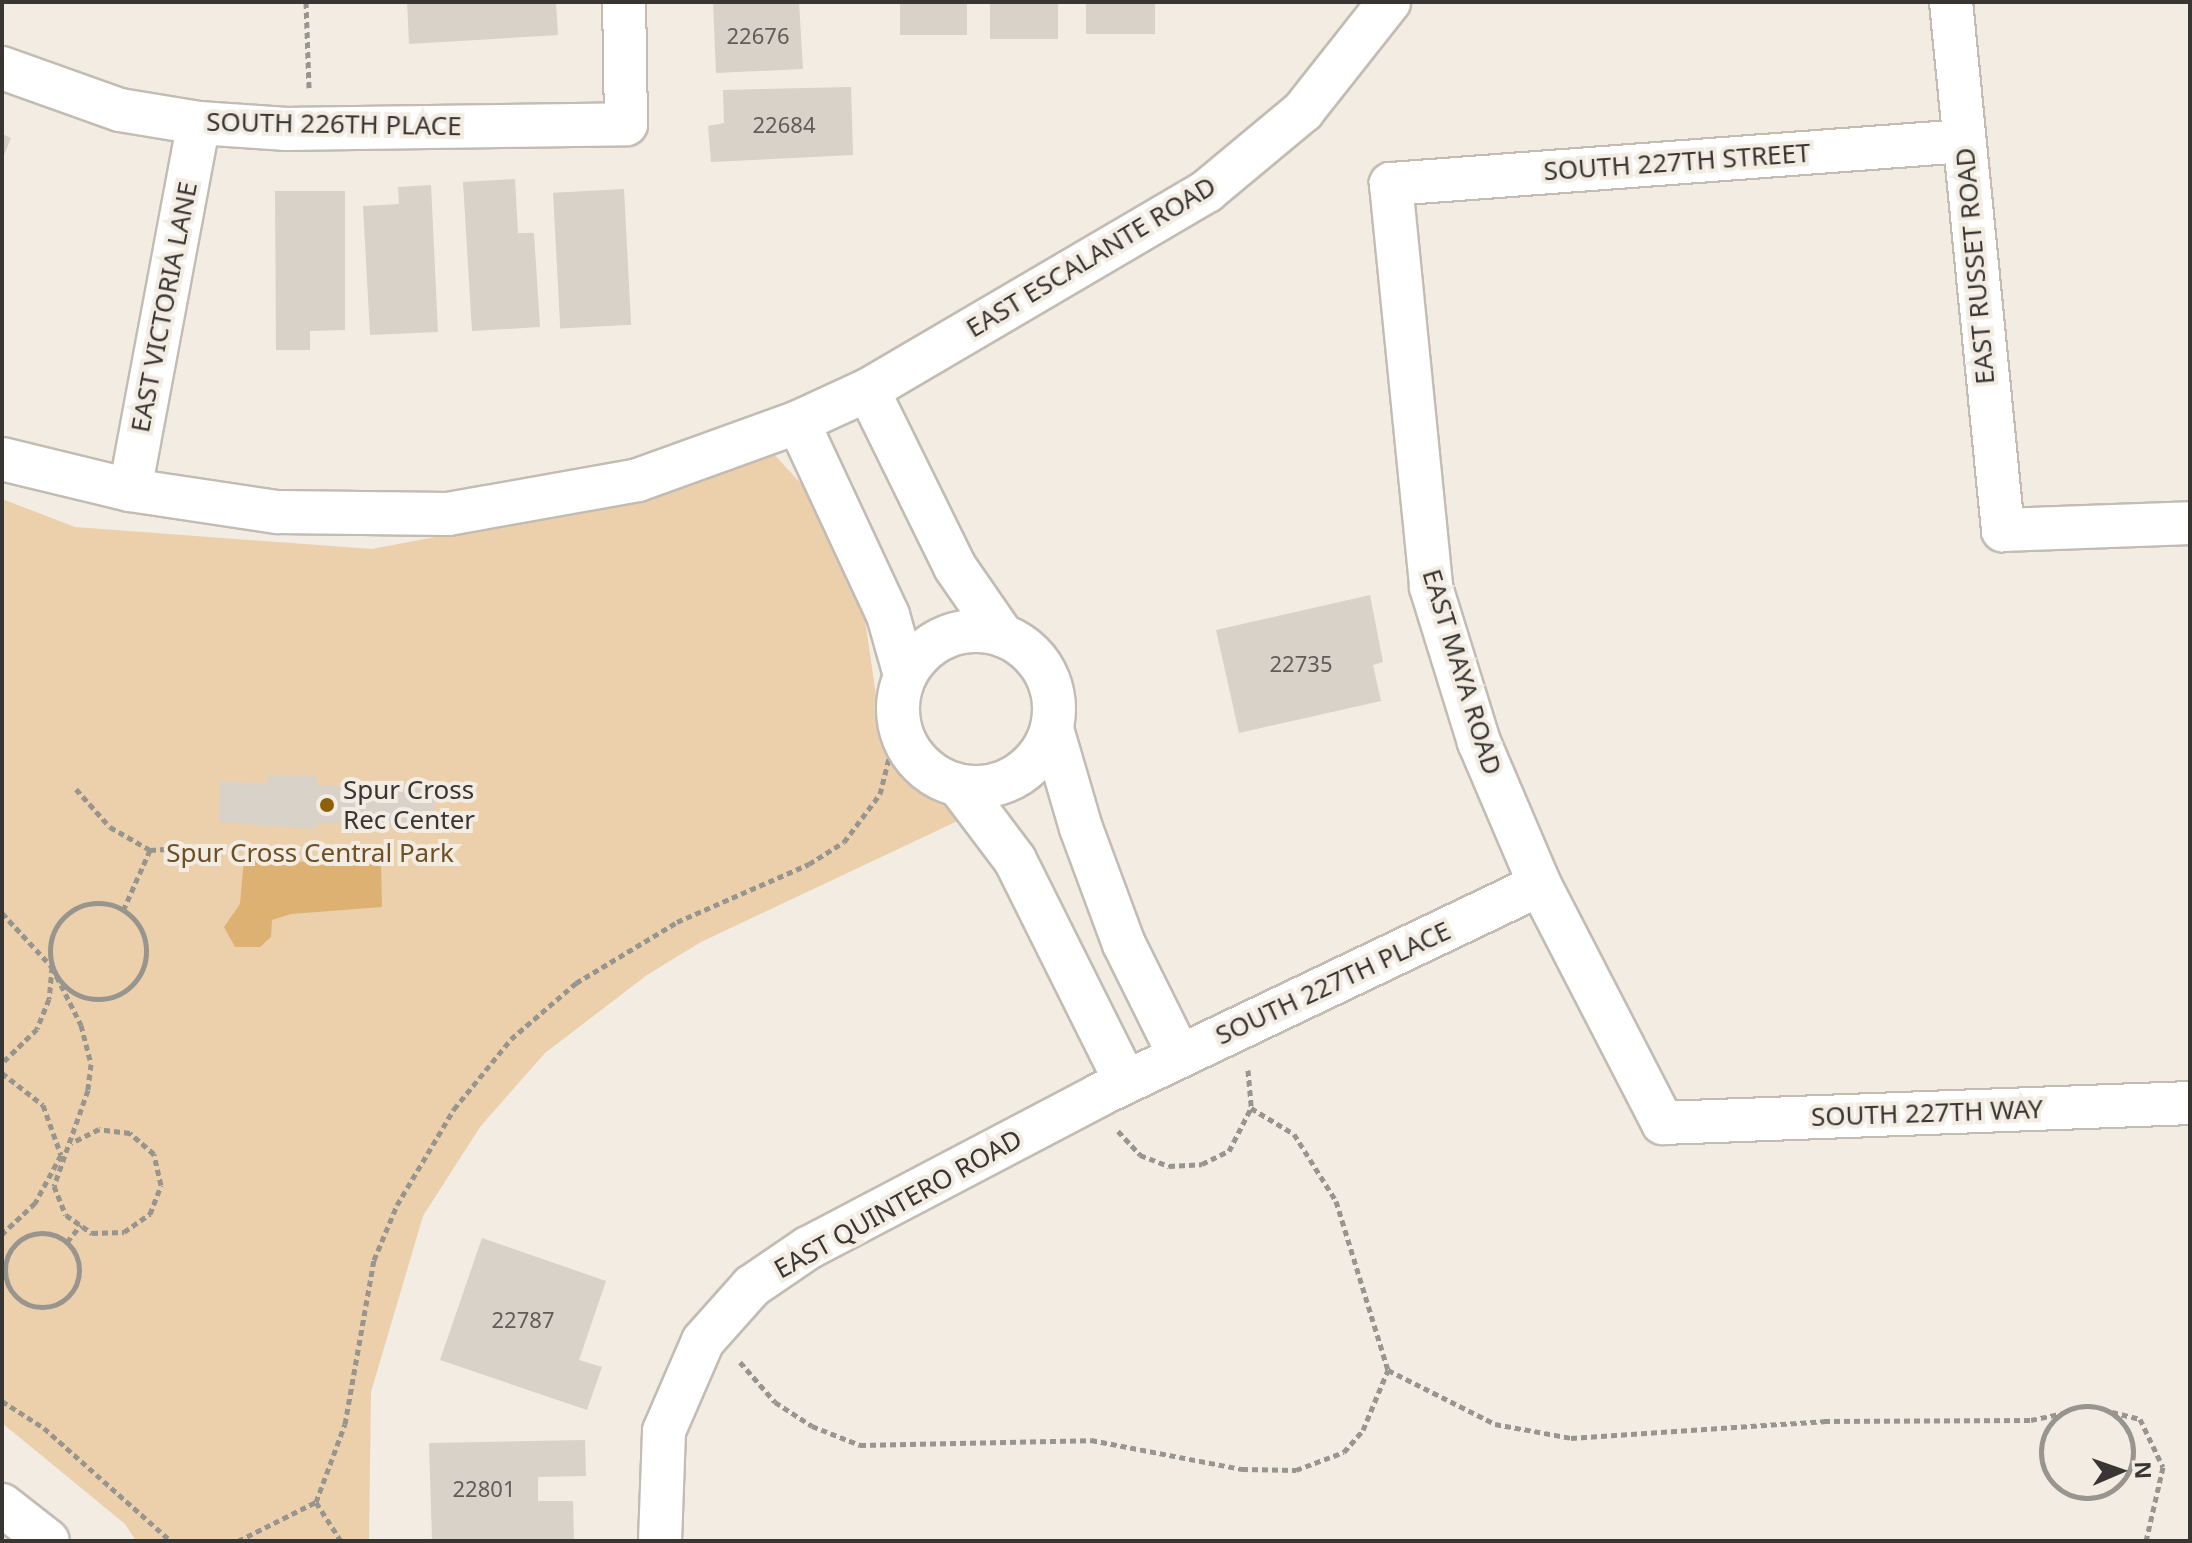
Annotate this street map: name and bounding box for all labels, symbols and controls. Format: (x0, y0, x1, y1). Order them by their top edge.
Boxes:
house number: 22676 (727, 23, 789, 49)
street label: SOUTH 226TH PLACE (206, 106, 462, 142)
house number: 22684 (753, 112, 815, 138)
street label: SOUTH 227TH STREET (1543, 137, 1811, 187)
street label: EAST RUSSET ROAD (1949, 146, 2001, 386)
street label: EAST ESCALANTE ROAD (961, 170, 1221, 344)
street label: EAST VICTORIA LANE (124, 179, 204, 435)
street label: EAST MAYA ROAD (1416, 565, 1508, 779)
house number: 22735 (1270, 651, 1332, 677)
place label: Spur Cross Rec Center (343, 774, 475, 836)
marker: Spur Cross Rec Center (318, 796, 336, 814)
park label: Spur Cross Central Park (166, 837, 454, 869)
street label: SOUTH 227TH PLACE (1211, 915, 1455, 1051)
street label: SOUTH 227TH WAY (1810, 1093, 2044, 1133)
street label: EAST QUINTERO ROAD (769, 1123, 1027, 1285)
house number: 22787 (492, 1307, 554, 1333)
north arrow (2080, 1431, 2160, 1511)
text: N (2129, 1461, 2159, 1480)
house number: 22801 (453, 1476, 515, 1502)

